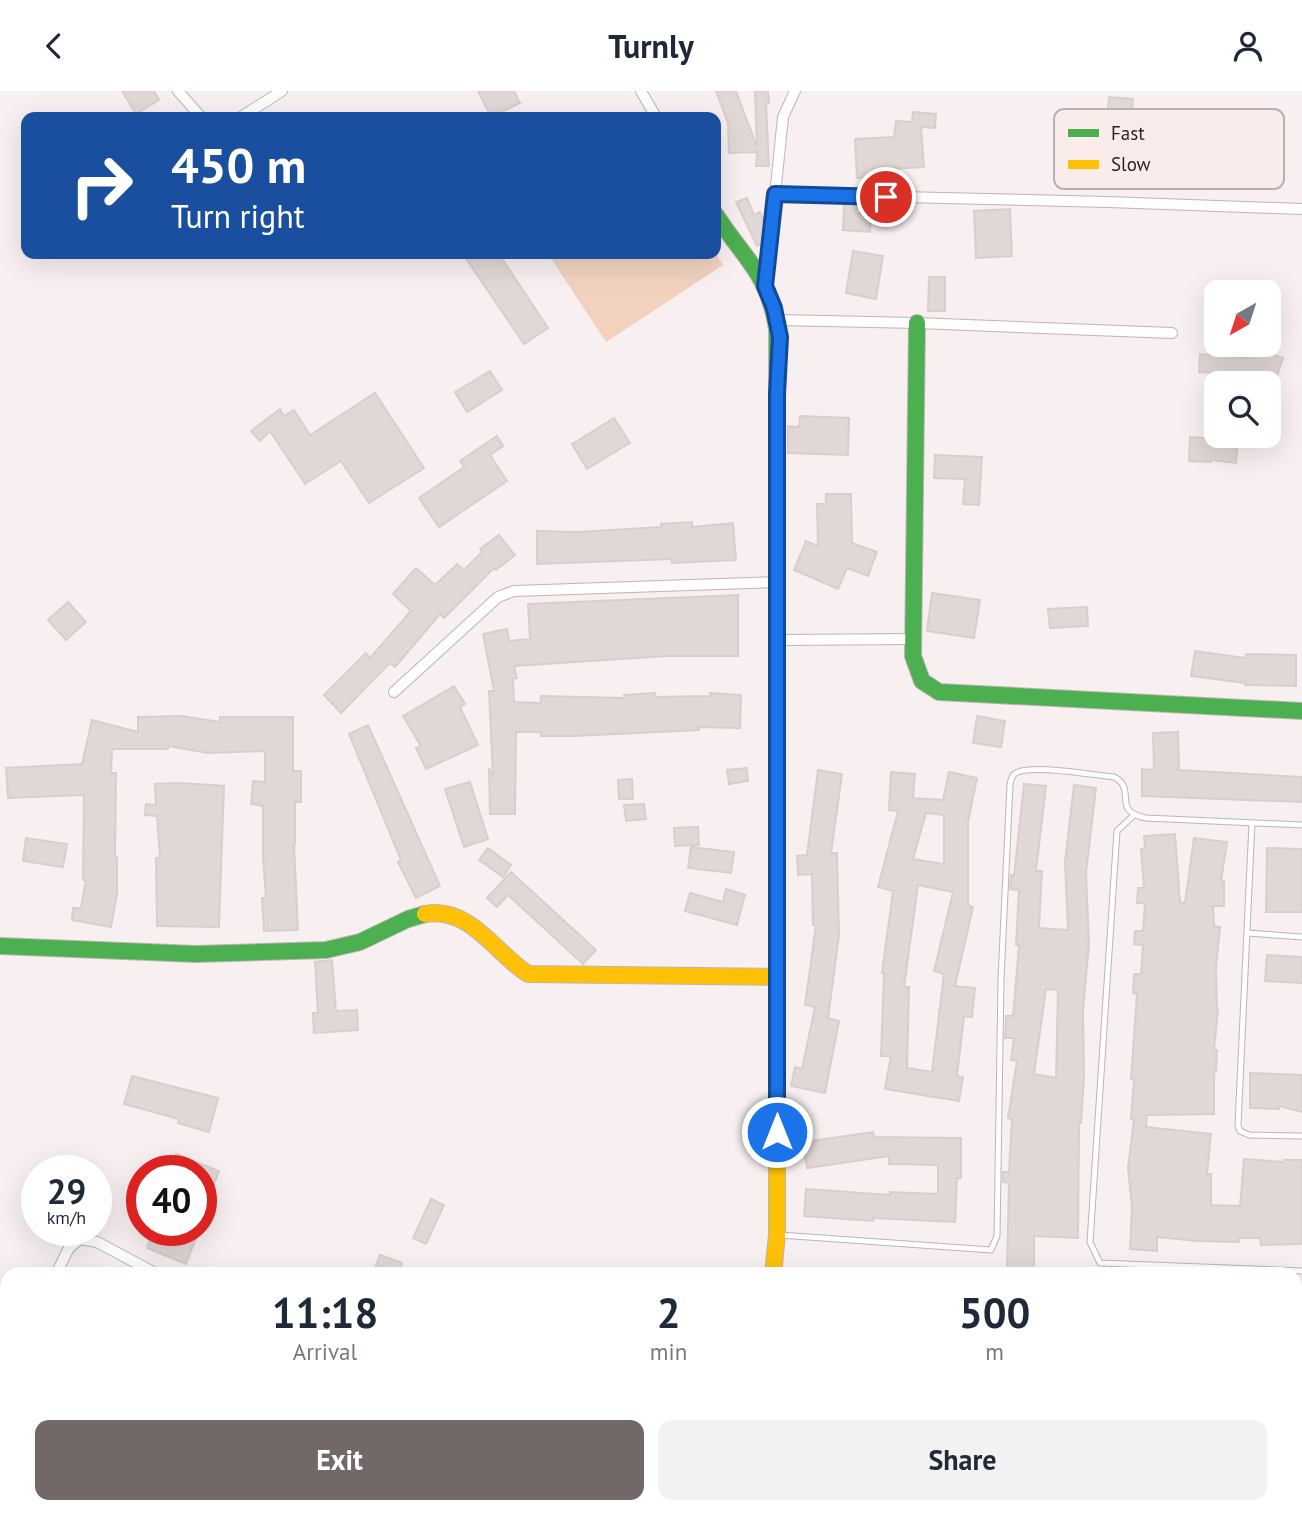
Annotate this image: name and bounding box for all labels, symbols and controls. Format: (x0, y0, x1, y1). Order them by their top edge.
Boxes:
text: Turnly (608, 25, 694, 67)
icon: back (35, 27, 73, 65)
icon: person (1229, 27, 1267, 65)
legend (1054, 109, 1284, 189)
text: Fast (1111, 121, 1145, 145)
text: 450 m (171, 133, 306, 197)
icon: right (56, 140, 147, 231)
text: Slow (1111, 152, 1151, 176)
pin (856, 167, 916, 227)
icon: arrive (867, 178, 905, 216)
text: Turn right (171, 195, 305, 237)
north arrow (1204, 280, 1281, 357)
map controls (1204, 280, 1281, 448)
button: search (1204, 371, 1281, 448)
position arrow (740, 1095, 814, 1169)
speed limit sign: 40 (126, 1155, 217, 1246)
text: 29 (47, 1168, 86, 1214)
text: km/h (47, 1206, 86, 1229)
text: 11:18 (272, 1285, 378, 1340)
text: 2 (657, 1285, 680, 1340)
text: 500 (959, 1285, 1030, 1340)
text: Arrival (293, 1337, 357, 1366)
text: min (650, 1337, 687, 1366)
text: m (985, 1337, 1004, 1366)
button: Exit (35, 1420, 644, 1500)
button: Share (658, 1420, 1267, 1500)

